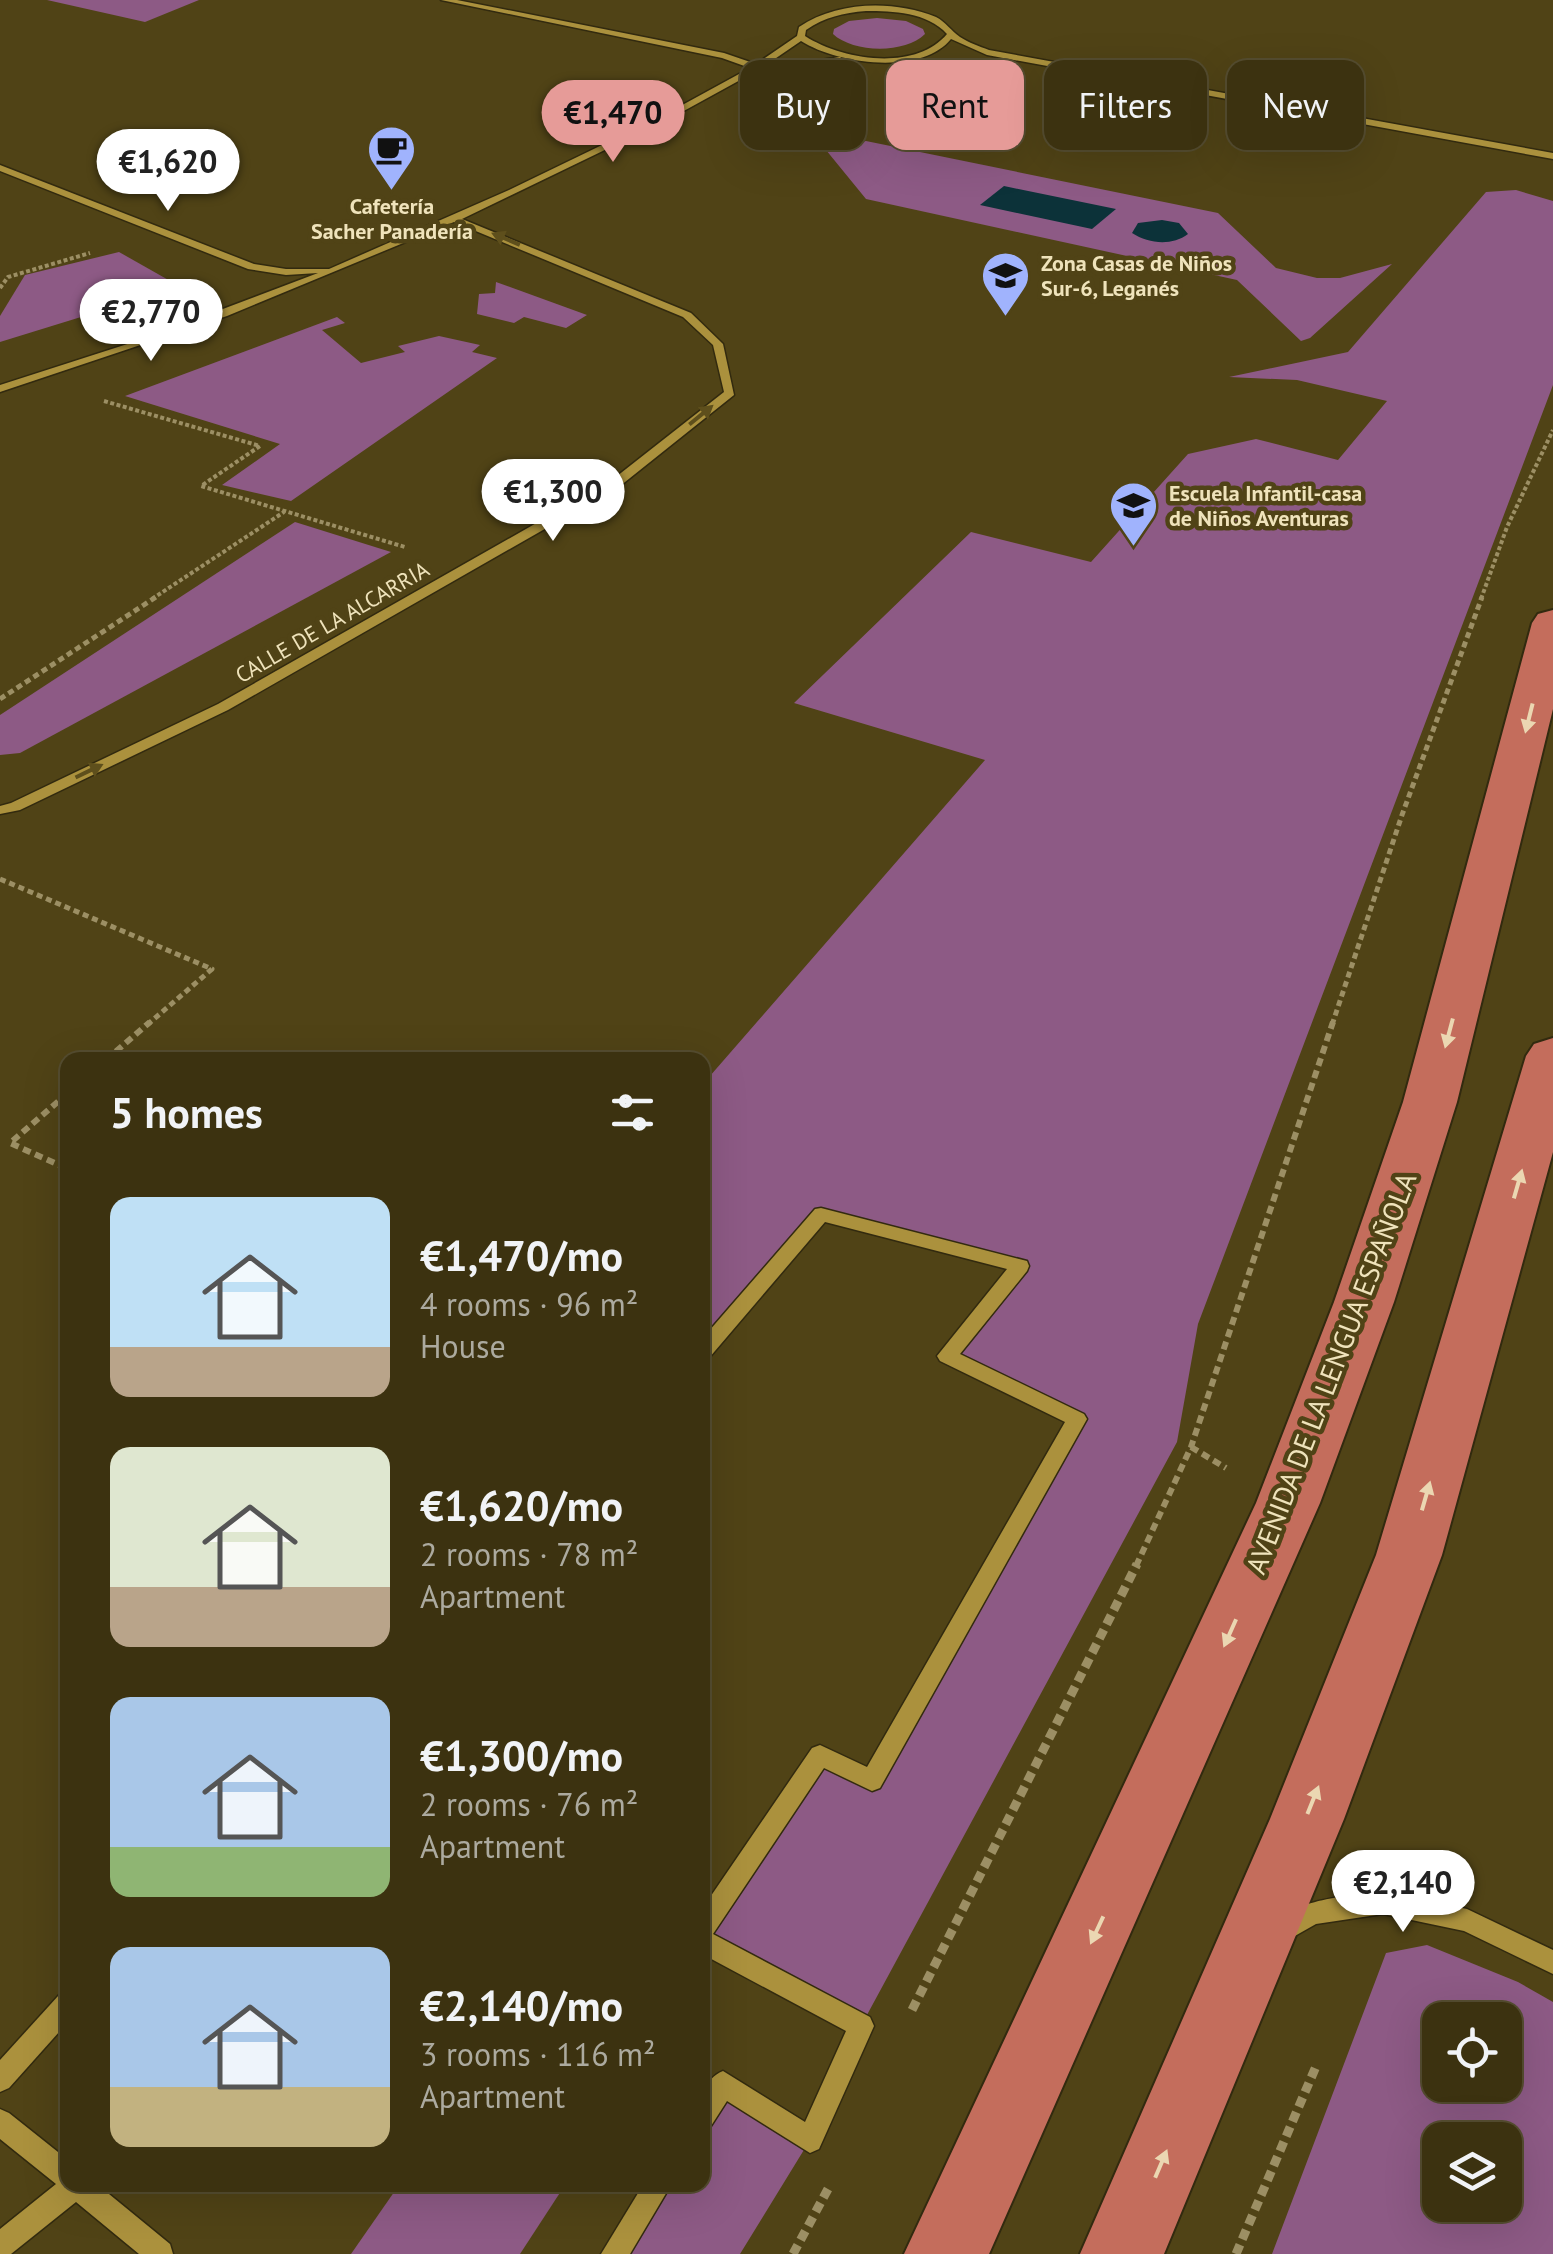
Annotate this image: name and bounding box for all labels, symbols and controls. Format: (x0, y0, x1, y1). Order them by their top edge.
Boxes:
chip: Buy (740, 60, 866, 150)
chip: Rent (886, 60, 1024, 150)
chip: Filters (1044, 60, 1207, 150)
chip: New (1227, 60, 1364, 150)
pin: €1,470 (532, 80, 694, 165)
text: €1,470 (564, 91, 662, 133)
cafe icon: Cafetería Sacher Panadería (366, 124, 418, 192)
pin: €1,620 (87, 129, 249, 214)
text: €1,620 (119, 140, 217, 182)
place label: Cafetería Sacher Panadería (311, 192, 473, 245)
one-way arrow (491, 231, 521, 247)
place label: Zona Casas de Niños Sur-6, Leganés (1041, 249, 1232, 302)
school or university icon: Zona Casas de Niños Sur-6, Leganés (980, 250, 1032, 318)
pin: €2,770 (70, 279, 232, 364)
text: €2,770 (102, 290, 200, 332)
one-way arrow (689, 405, 714, 426)
pin: €1,300 (472, 459, 634, 544)
text: €1,300 (504, 470, 602, 512)
place label: Escuela Infantil-casa de Niños Aventuras (1169, 479, 1362, 532)
school or university icon: Escuela Infantil-casa de Niños Aventuras (1108, 480, 1160, 548)
street label: CALLE DE LA ALCARRIA (230, 555, 434, 689)
one-way arrow (1521, 703, 1536, 734)
one-way arrow (75, 763, 104, 780)
one-way arrow (1440, 1017, 1456, 1048)
text: 5 homes (110, 1085, 263, 1140)
icon: filters (605, 1085, 660, 1140)
street label: AVENIDA DE LA LENGUA ESPAÑOLA (1237, 1166, 1425, 1579)
one-way arrow (1511, 1168, 1526, 1199)
text: €1,470/mo (420, 1228, 623, 1283)
icon: home (190, 1237, 310, 1357)
text: 4 rooms · 96 m² (420, 1283, 638, 1325)
text: House (420, 1325, 506, 1367)
text: €1,620/mo (420, 1478, 623, 1533)
one-way arrow (1419, 1480, 1434, 1511)
icon: home (190, 1487, 310, 1607)
text: 2 rooms · 78 m² (420, 1533, 638, 1575)
text: Apartment (420, 1575, 565, 1617)
one-way arrow (1222, 1618, 1238, 1648)
text: €1,300/mo (420, 1728, 623, 1783)
icon: home (190, 1737, 310, 1857)
text: 2 rooms · 76 m² (420, 1783, 638, 1825)
one-way arrow (1306, 1785, 1322, 1815)
text: Apartment (420, 1825, 565, 1867)
pin: €2,140 (1322, 1850, 1484, 1935)
text: €2,140 (1354, 1861, 1452, 1903)
one-way arrow (1088, 1916, 1105, 1945)
text: €2,140/mo (420, 1978, 623, 2033)
icon: home (190, 1987, 310, 2107)
map controls (1422, 2002, 1522, 2222)
button: locate (1422, 2002, 1522, 2102)
text: 3 rooms · 116 m² (420, 2033, 656, 2075)
text: Apartment (420, 2075, 565, 2117)
button: layers (1422, 2122, 1522, 2222)
one-way arrow (1153, 2149, 1169, 2179)

